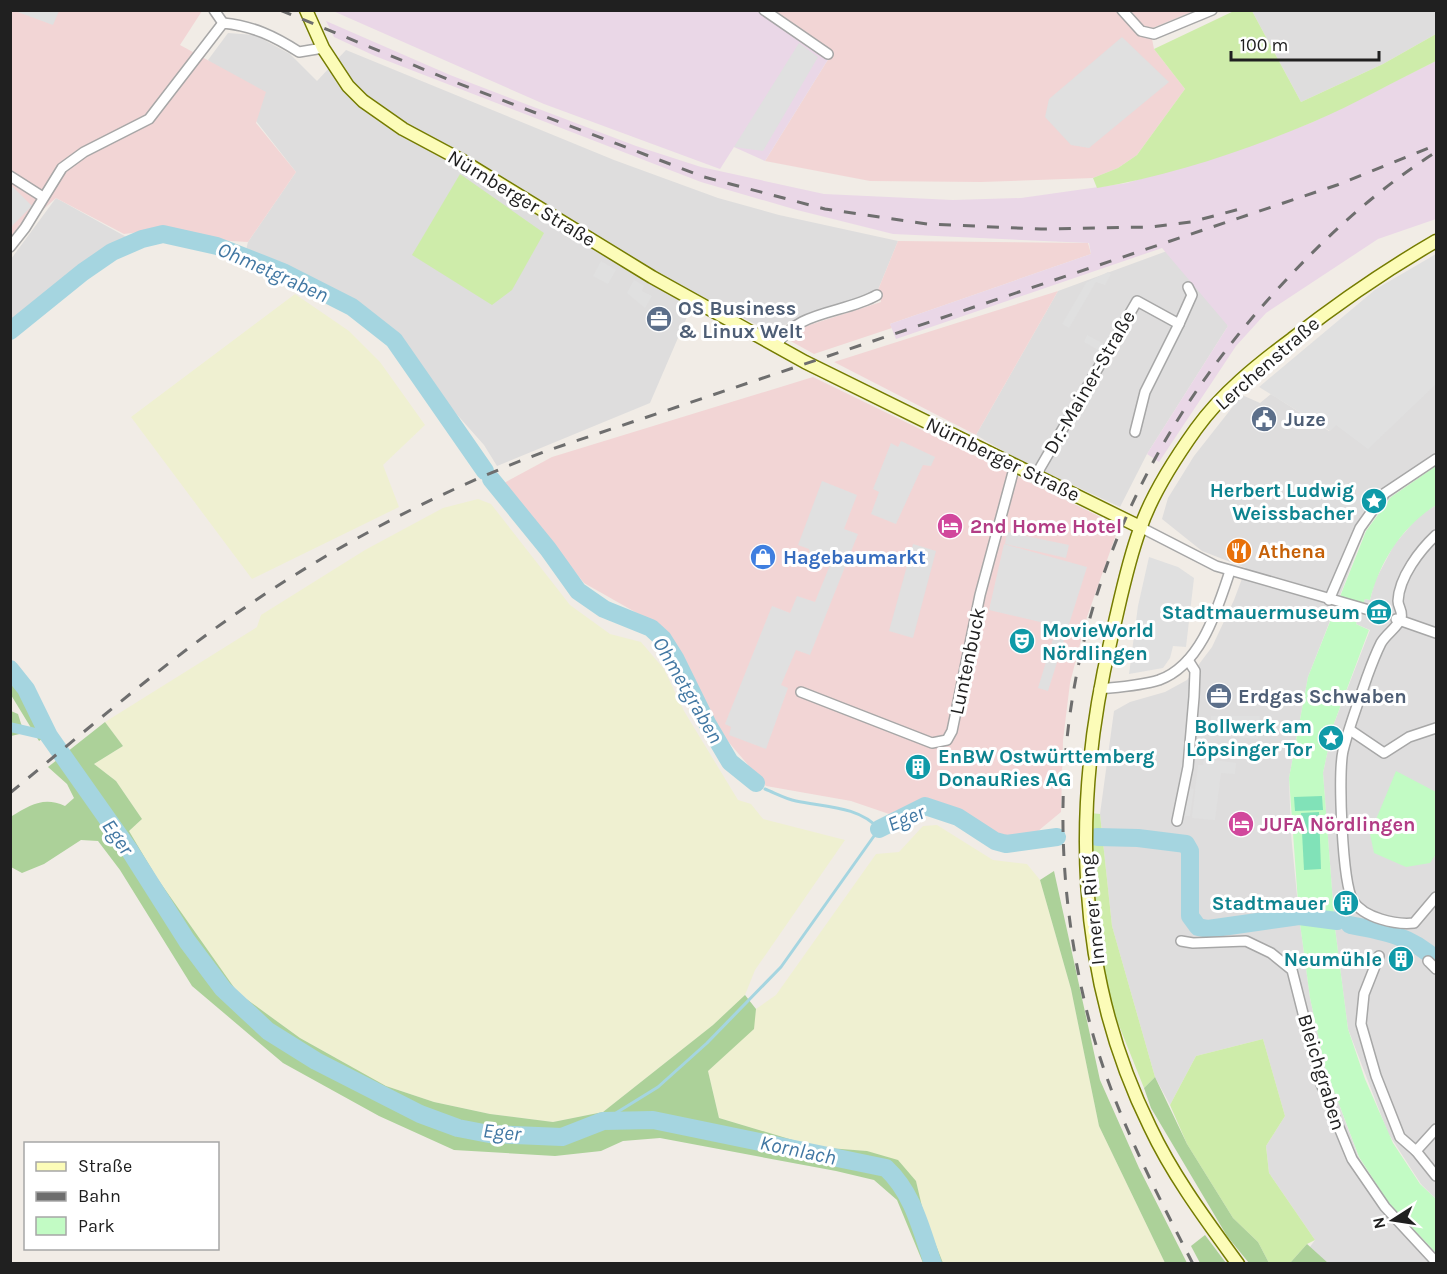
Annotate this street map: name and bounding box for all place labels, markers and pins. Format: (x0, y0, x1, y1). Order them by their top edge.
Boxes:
place label: OS Business & Linux Welt (678, 297, 803, 343)
office icon: OS Business & Linux Welt (644, 304, 674, 334)
public building icon: Juze (1249, 404, 1279, 434)
place label: Juze (1284, 408, 1326, 431)
place label: Herbert Ludwig Weissbacher (1210, 479, 1354, 525)
place icon: Herbert Ludwig Weissbacher (1359, 486, 1389, 516)
hotel icon: 2nd Home Hotel (935, 511, 965, 541)
place label: 2nd Home Hotel (970, 515, 1122, 538)
restaurant icon: Athena (1224, 536, 1254, 566)
place label: Athena (1258, 540, 1326, 563)
shop icon: Hagebaumarkt (748, 542, 778, 572)
place label: Hagebaumarkt (783, 546, 926, 569)
museum icon: Stadtmauermuseum (1364, 597, 1394, 627)
place label: Stadtmauermuseum (1162, 601, 1360, 624)
place label: MovieWorld Nördlingen (1042, 619, 1154, 665)
theatre icon: MovieWorld Nördlingen (1007, 626, 1037, 656)
office icon: Erdgas Schwaben (1204, 681, 1234, 711)
place label: Erdgas Schwaben (1238, 685, 1407, 708)
place label: Bollwerk am Löpsinger Tor (1186, 715, 1312, 761)
place icon: Bollwerk am Löpsinger Tor (1316, 723, 1346, 753)
place label: EnBW Ostwürttemberg DonauRies AG (938, 745, 1155, 791)
building icon: EnBW Ostwürttemberg DonauRies AG (903, 752, 933, 782)
hotel icon: JUFA Nördlingen (1226, 809, 1256, 839)
place label: JUFA Nördlingen (1260, 813, 1415, 836)
building icon: Stadtmauer (1331, 888, 1361, 918)
place label: Stadtmauer (1212, 892, 1326, 915)
building icon: Neumühle (1386, 944, 1416, 974)
place label: Neumühle (1284, 948, 1382, 971)

